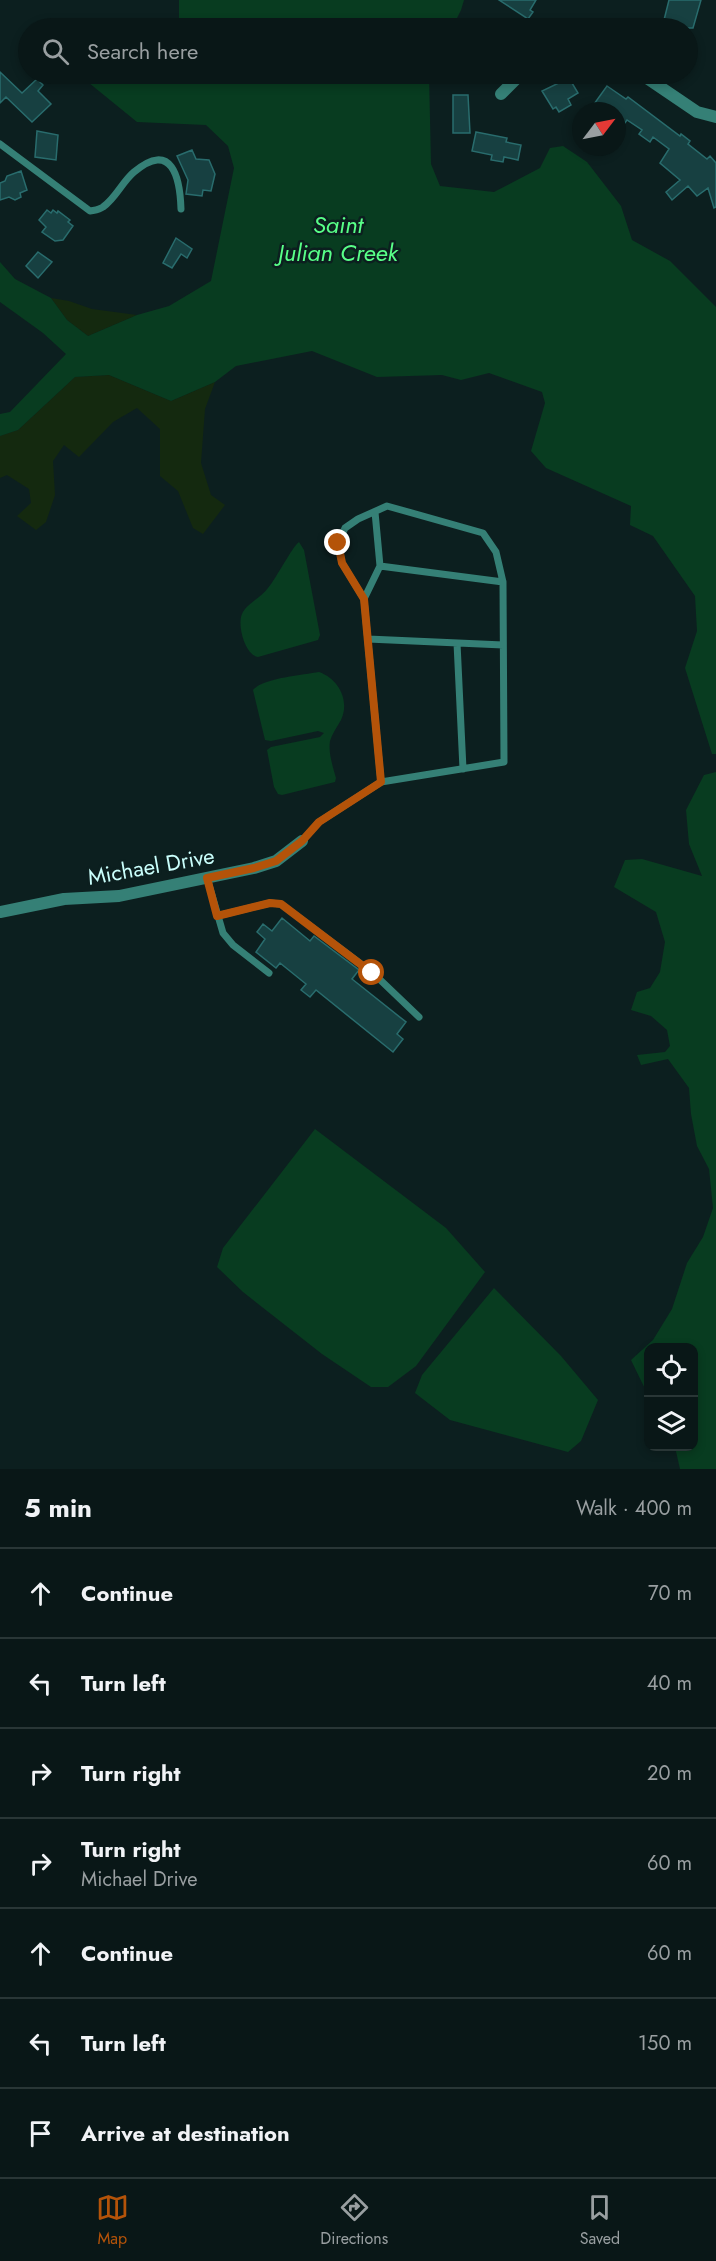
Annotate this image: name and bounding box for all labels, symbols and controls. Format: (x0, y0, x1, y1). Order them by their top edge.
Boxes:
search box (18, 18, 698, 84)
icon: search (39, 35, 72, 68)
text: Search here (87, 35, 198, 67)
north arrow (572, 102, 626, 156)
water label: Saint Julian Creek (274, 207, 400, 270)
route end (324, 529, 350, 555)
street label: Michael Drive (85, 839, 217, 893)
route start (358, 959, 384, 985)
map controls (644, 1343, 698, 1451)
button: locate (644, 1343, 698, 1397)
button: layers (644, 1397, 698, 1451)
text: 5 min (24, 1489, 92, 1527)
text: Walk · 400 m (576, 1494, 692, 1523)
icon: ahead (24, 1577, 57, 1610)
text: Continue (81, 1577, 173, 1609)
text: 70 m (648, 1579, 692, 1608)
icon: left (24, 1667, 57, 1700)
text: Turn left (81, 1667, 166, 1699)
text: 40 m (647, 1669, 692, 1698)
icon: right (24, 1757, 57, 1790)
text: Turn right (81, 1757, 181, 1789)
text: 20 m (647, 1759, 692, 1788)
text: Turn right (81, 1833, 181, 1865)
icon: right (24, 1847, 57, 1880)
text: 60 m (647, 1849, 692, 1878)
text: Michael Drive (81, 1865, 197, 1894)
icon: ahead (24, 1937, 57, 1970)
text: Continue (81, 1937, 173, 1969)
text: 60 m (647, 1939, 692, 1968)
icon: left (24, 2027, 57, 2060)
text: Turn left (81, 2027, 166, 2059)
text: 150 m (638, 2029, 692, 2058)
icon: arrive (24, 2117, 57, 2150)
text: Arrive at destination (81, 2117, 290, 2149)
tab: Map (96, 2191, 129, 2250)
tab: Directions (320, 2191, 388, 2250)
tab: Saved (580, 2191, 620, 2250)

